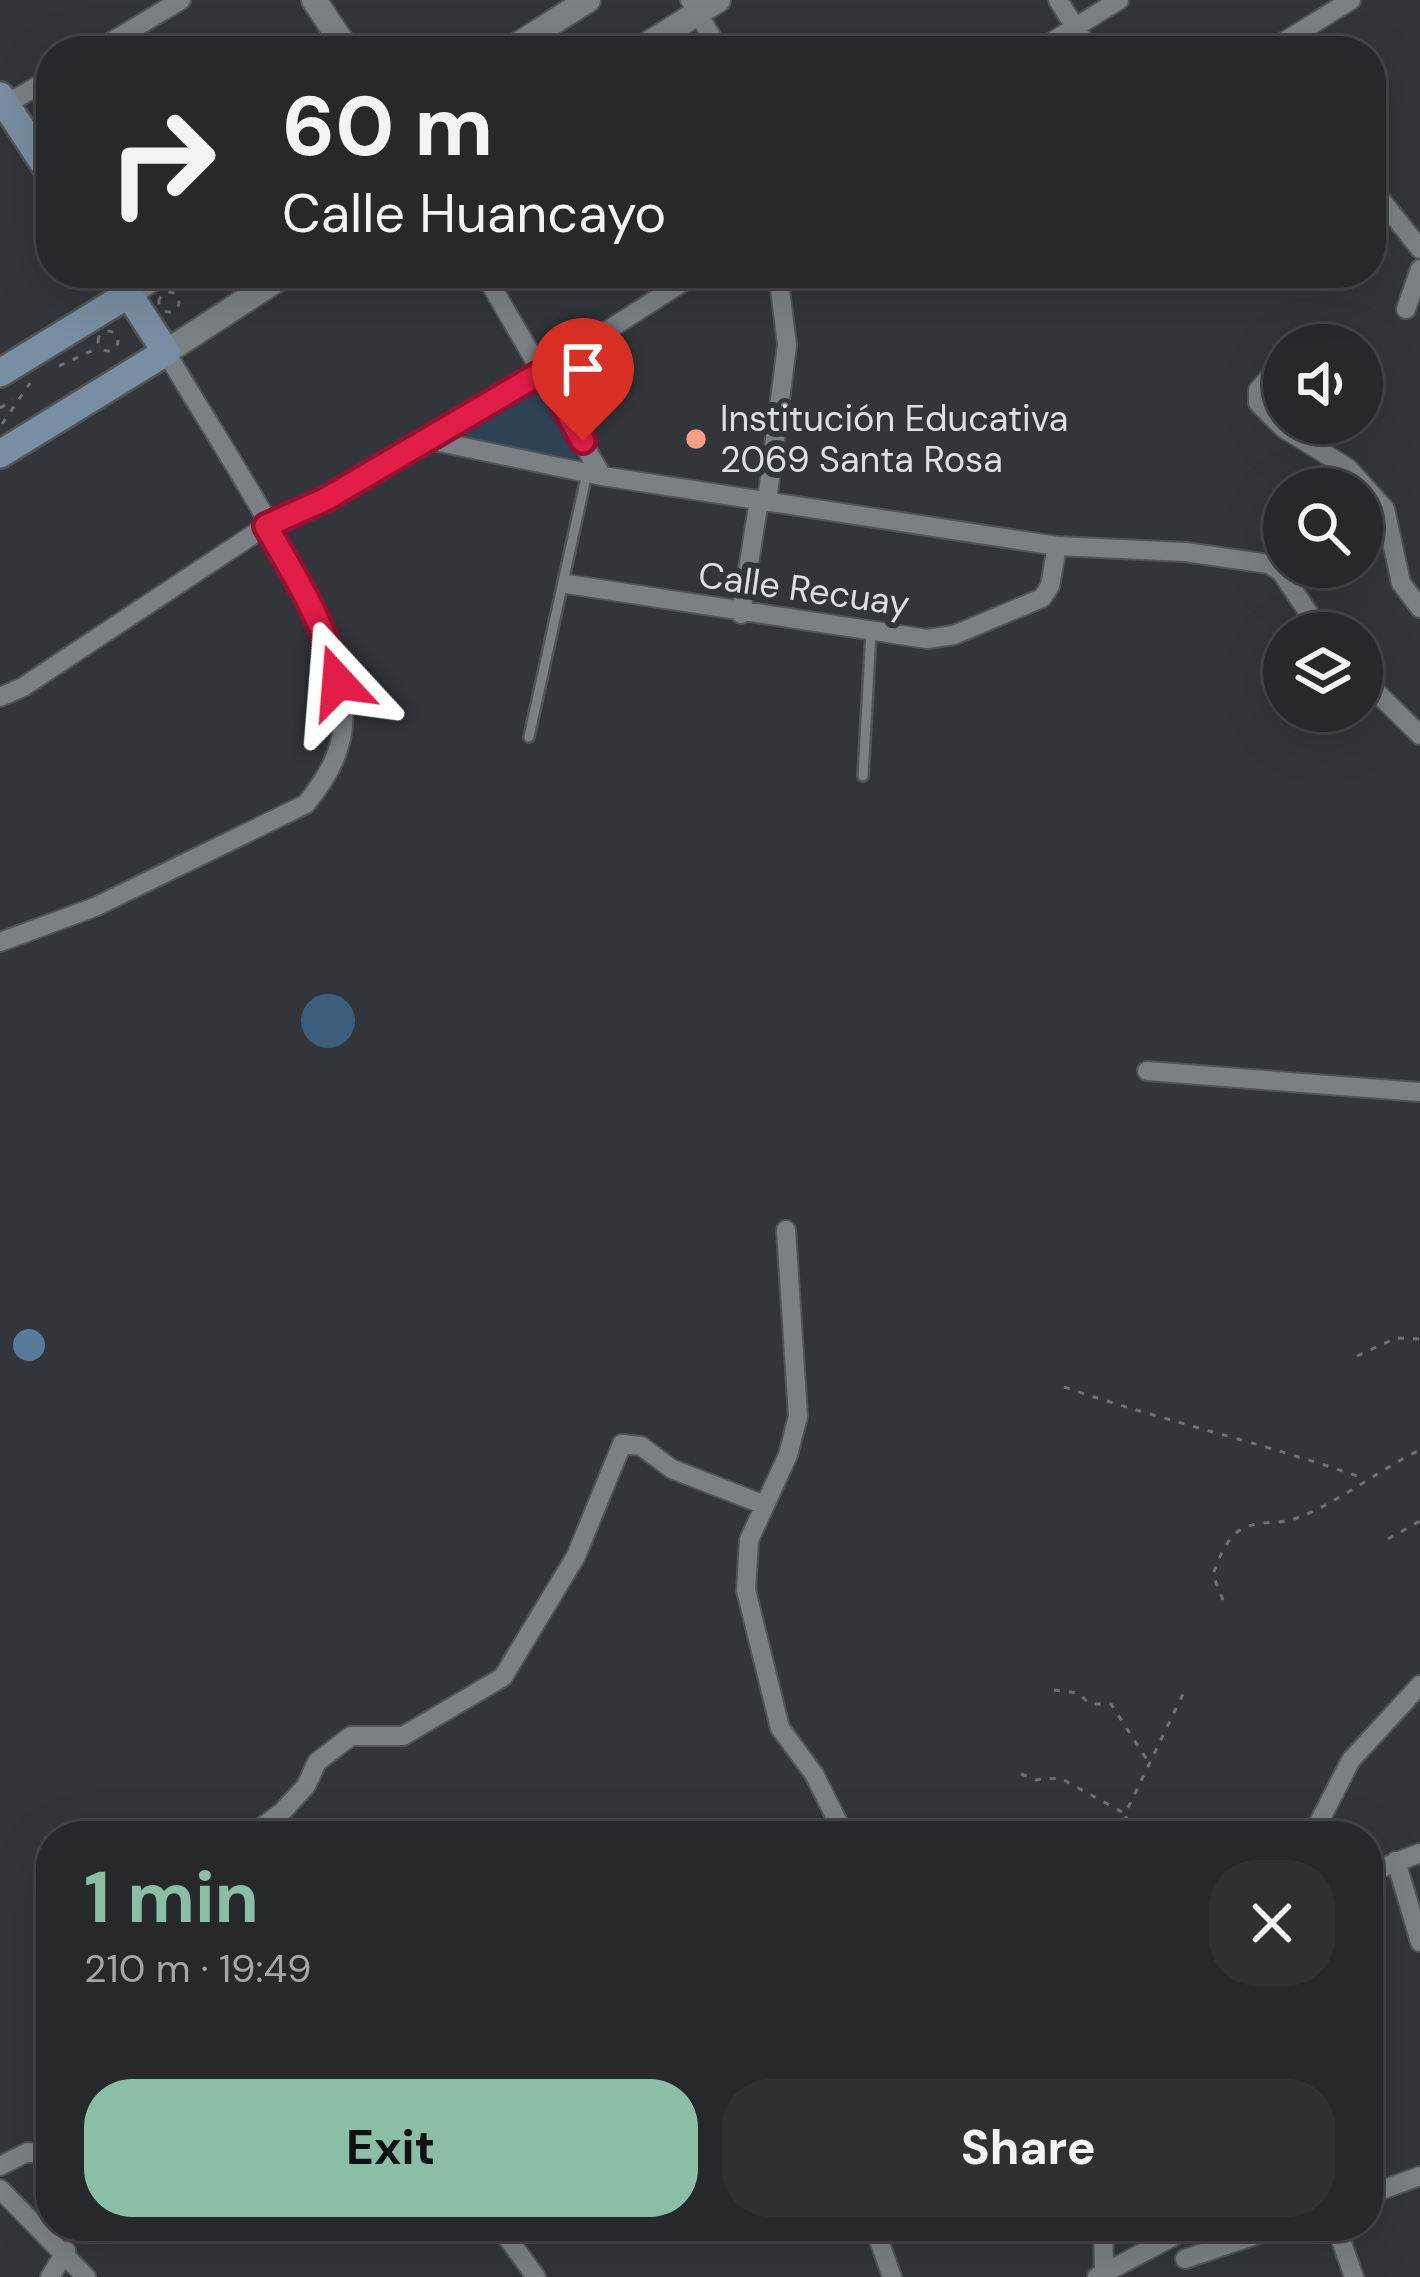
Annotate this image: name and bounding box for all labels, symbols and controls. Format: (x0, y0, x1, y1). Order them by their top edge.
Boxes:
text: 60 m (282, 72, 493, 181)
icon: right (84, 84, 240, 240)
text: Calle Huancayo (282, 178, 666, 249)
pin (532, 318, 634, 441)
map controls (1263, 324, 1383, 732)
button: sound (1263, 324, 1383, 444)
icon: arrive (550, 336, 616, 402)
place label: Institución Educativa 2069 Santa Rosa (720, 395, 1068, 483)
marker: Institución Educativa 2069 Santa Rosa (683, 426, 709, 452)
button: search (1263, 468, 1383, 588)
street label: Calle Recuay (696, 551, 912, 627)
button: layers (1263, 612, 1383, 732)
position arrow (275, 619, 401, 745)
text: 1 min (84, 1851, 259, 1944)
button: close (1209, 1860, 1335, 1986)
text: 210 m · 19:49 (84, 1943, 312, 1994)
button: Exit (84, 2079, 698, 2217)
button: Share (722, 2079, 1335, 2217)

